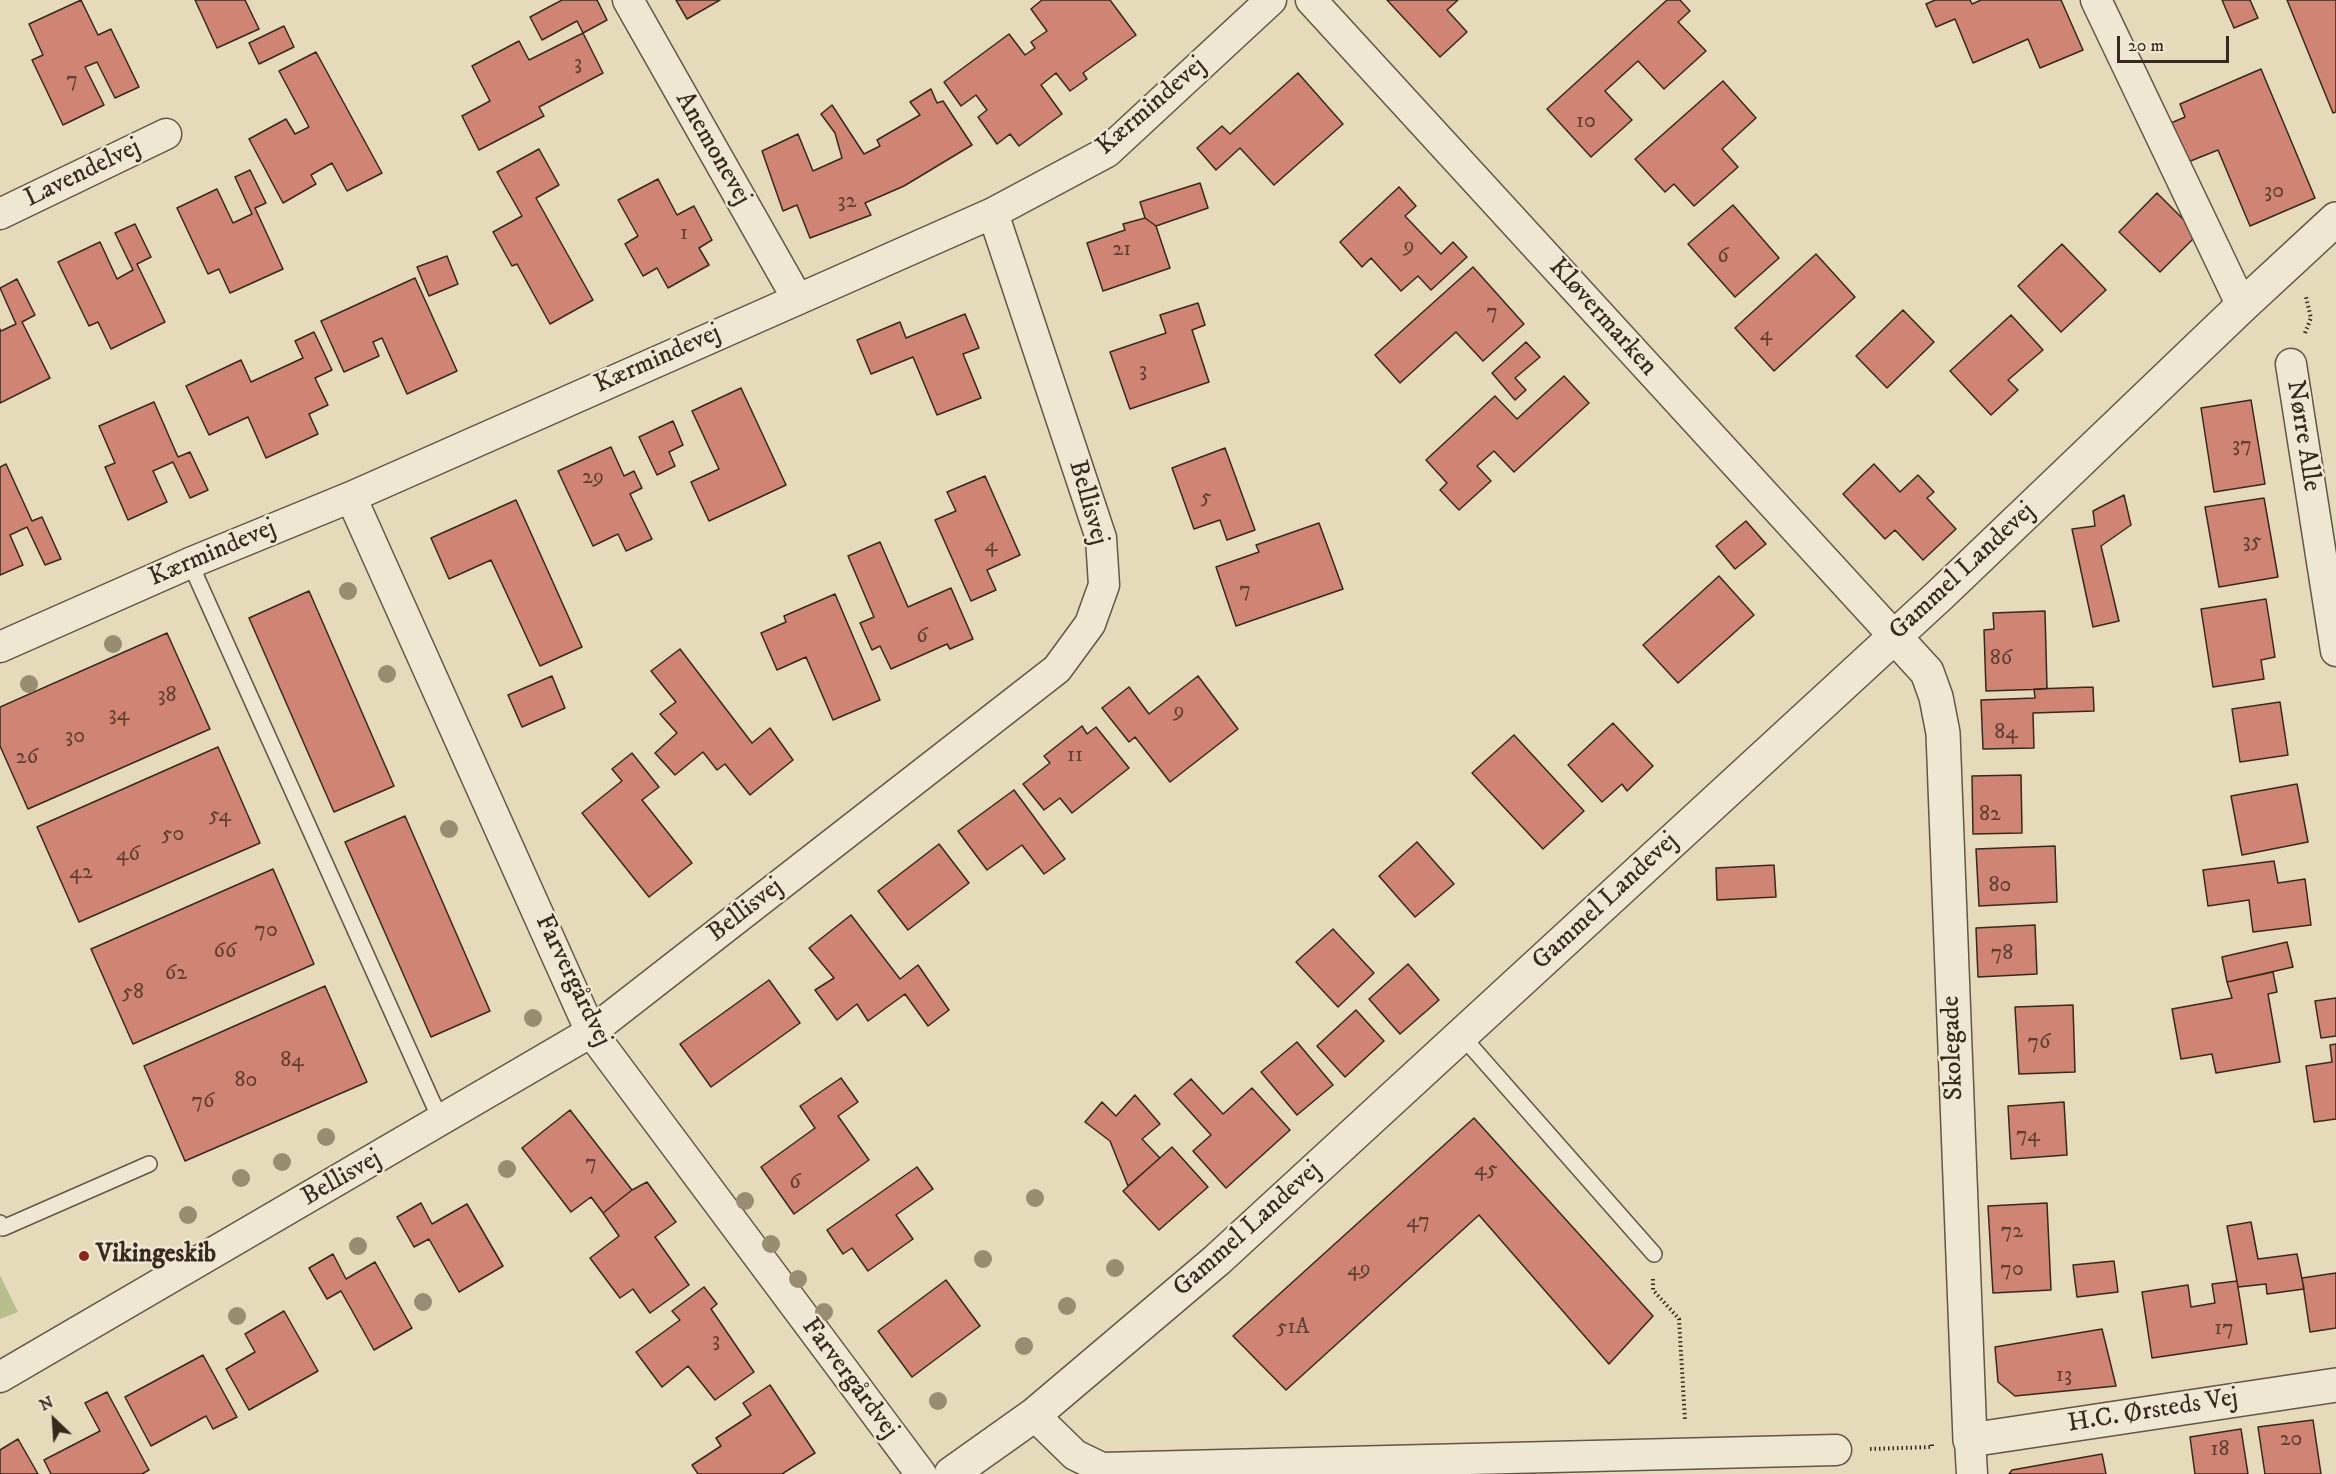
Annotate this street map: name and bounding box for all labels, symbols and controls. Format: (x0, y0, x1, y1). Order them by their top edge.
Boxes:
scale bar (2120, 24, 2232, 62)
text: 20 m (2128, 35, 2164, 57)
house number: 3 (574, 51, 582, 77)
street label: Kærmindevej (1091, 51, 1213, 163)
house number: 7 (66, 68, 78, 94)
street label: Anemonevej (667, 87, 757, 211)
house number: 10 (1576, 109, 1596, 135)
street label: Lavendelvej (20, 133, 146, 215)
house number: 30 (2264, 179, 2284, 205)
house number: 32 (837, 189, 857, 215)
house number: 1 (680, 221, 688, 247)
house number: 9 (1404, 234, 1414, 260)
house number: 21 (1113, 237, 1131, 263)
house number: 6 (1717, 244, 1729, 270)
street label: Kløvermarken (1541, 253, 1663, 383)
house number: 7 (1486, 300, 1498, 326)
street label: Kærmindevej (590, 318, 726, 402)
house number: 4 (1760, 322, 1772, 348)
house number: 3 (1139, 358, 1147, 384)
street label: Nørre Alle (2278, 378, 2326, 494)
house number: 37 (2232, 433, 2252, 459)
street label: Bellisvej (1060, 457, 1114, 549)
house number: 29 (582, 465, 604, 491)
house number: 5 (1201, 485, 1211, 511)
street label: Gammel Landevej (1884, 497, 2042, 647)
street label: Kærmindevej (145, 513, 281, 595)
house number: 35 (2242, 529, 2262, 555)
house number: 4 (985, 533, 997, 559)
house number: 7 (1239, 578, 1251, 604)
house number: 6 (916, 624, 928, 650)
house number: 86 (1990, 646, 2012, 672)
house number: 38 (157, 683, 177, 709)
house number: 9 (1174, 699, 1184, 725)
house number: 34 (109, 702, 129, 728)
house number: 84 (1994, 720, 2018, 746)
house number: 30 (65, 724, 85, 750)
house number: 11 (1067, 743, 1083, 769)
house number: 26 (16, 745, 38, 771)
house number: 82 (1979, 802, 2001, 828)
house number: 54 (209, 803, 231, 829)
house number: 50 (162, 822, 184, 848)
street label: Gammel Landevej (1527, 827, 1685, 977)
house number: 46 (116, 842, 140, 868)
house number: 42 (69, 860, 93, 886)
street label: Bellisvej (702, 872, 790, 950)
house number: 80 (1989, 873, 2011, 899)
street label: Farvergårdvej (527, 910, 617, 1052)
house number: 70 (254, 918, 278, 944)
house number: 66 (214, 939, 236, 965)
house number: 78 (1991, 941, 2013, 967)
house number: 62 (165, 961, 187, 987)
house number: 58 (122, 980, 144, 1006)
street label: Skolegade (1937, 995, 1971, 1101)
house number: 76 (2028, 1030, 2050, 1056)
house number: 84 (280, 1048, 304, 1074)
house number: 80 (235, 1068, 257, 1094)
house number: 76 (192, 1089, 214, 1115)
house number: 74 (2016, 1123, 2040, 1149)
street label: Bellisvej (297, 1144, 387, 1214)
house number: 7 (585, 1151, 597, 1177)
street label: Gammel Landevej (1168, 1156, 1328, 1304)
house number: 45 (1474, 1157, 1498, 1183)
house number: 6 (789, 1170, 801, 1196)
house number: 47 (1406, 1209, 1430, 1235)
house number: 72 (2001, 1219, 2023, 1245)
place label: Vikingeskib (96, 1240, 216, 1272)
marker: Vikingeskib (77, 1249, 91, 1263)
house number: 49 (1347, 1257, 1371, 1283)
house number: 70 (2000, 1257, 2024, 1283)
street label: Farvergårdvej (794, 1313, 904, 1445)
house number: 51A (1276, 1315, 1310, 1341)
house number: 17 (2214, 1316, 2234, 1342)
house number: 3 (712, 1328, 720, 1354)
house number: 13 (2056, 1363, 2072, 1389)
street label: H.C. Ørsteds Vej (2066, 1383, 2240, 1441)
north arrow (24, 1390, 84, 1450)
text: N (36, 1392, 57, 1416)
house number: 20 (2280, 1427, 2302, 1453)
house number: 18 (2210, 1437, 2230, 1463)

